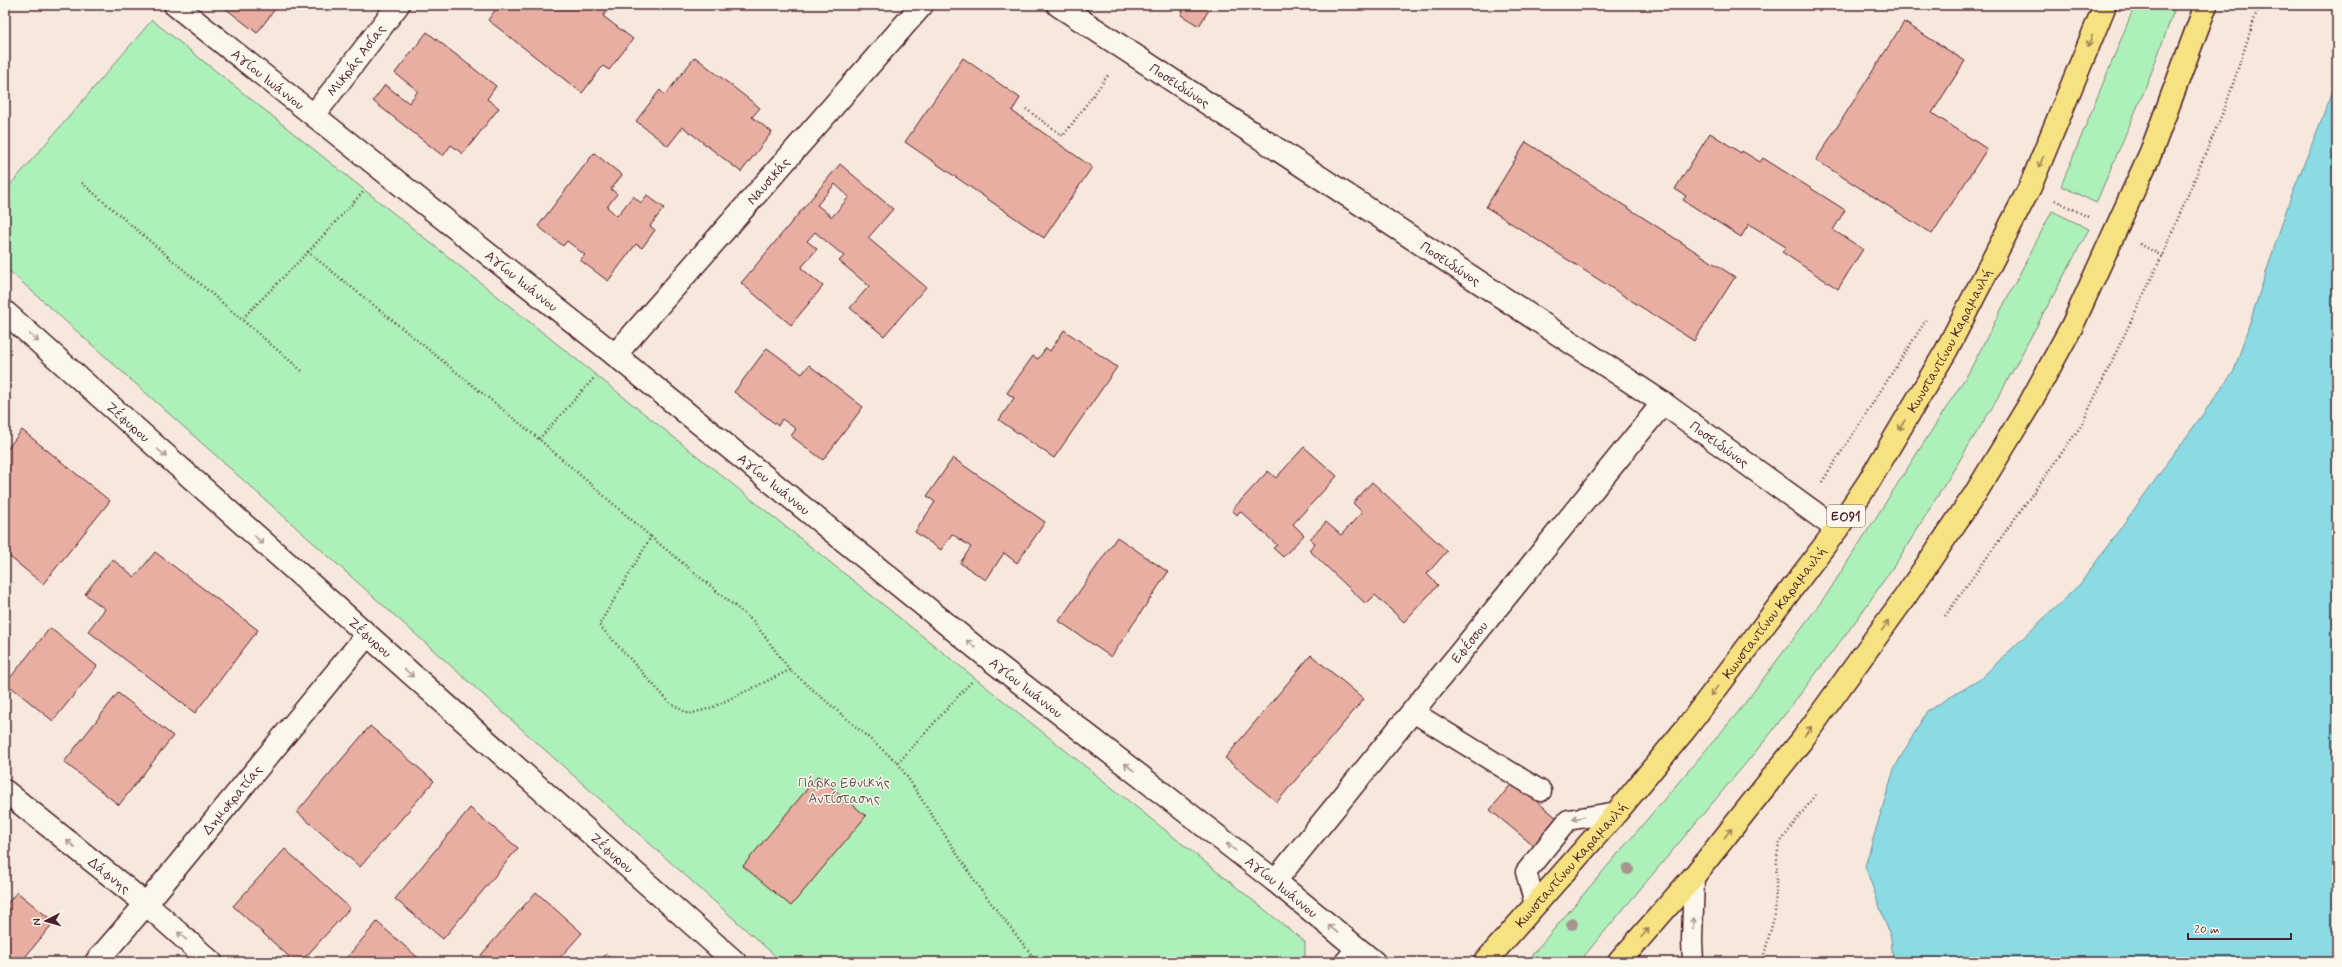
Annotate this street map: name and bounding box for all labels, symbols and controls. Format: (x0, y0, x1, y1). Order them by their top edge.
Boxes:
street label: Μικράς Ασίας (323, 21, 390, 101)
one-way arrow (2086, 35, 2093, 47)
street label: Αγίου Ιωάννου (227, 45, 308, 114)
street label: Ποσειδώνος (1146, 60, 1213, 113)
street label: Ναυσικάς (743, 154, 794, 209)
one-way arrow (2037, 155, 2044, 167)
street label: Ποσειδώνος (1416, 238, 1484, 291)
street label: Αγίου Ιωάννου (481, 247, 561, 316)
street label: Κωνσταντίνου Καραμανλή (1903, 266, 1997, 416)
one-way arrow (29, 334, 39, 343)
street label: Ζέφυρου (102, 398, 153, 447)
street label: Ποσειδώνος (1686, 417, 1752, 472)
one-way arrow (1898, 419, 1906, 430)
one-way arrow (157, 448, 167, 457)
street label: Αγίου Ιωάννου (733, 450, 813, 520)
road number: ΕΟ91 (1827, 505, 1865, 527)
one-way arrow (254, 535, 265, 544)
street label: Κωνσταντίνου Καραμανλή (1719, 543, 1831, 683)
street label: Ζέφυρου (344, 614, 395, 662)
street label: Εφέσσου (1447, 618, 1492, 667)
one-way arrow (1881, 620, 1889, 631)
one-way arrow (966, 639, 977, 648)
street label: Αγίου Ιωάννου (985, 654, 1066, 722)
one-way arrow (404, 668, 414, 677)
one-way arrow (1710, 685, 1718, 696)
one-way arrow (1804, 726, 1812, 737)
street label: Δημοκρατίας (199, 761, 267, 839)
one-way arrow (1123, 763, 1134, 771)
park label: Πάρκο Εθνικής Αντίστασης (798, 774, 890, 808)
street label: Κωνσταντίνου Καραμανλή (1511, 798, 1632, 932)
one-way arrow (1572, 814, 1585, 822)
one-way arrow (1724, 828, 1733, 839)
street label: Ζέφυρου (586, 829, 637, 878)
one-way arrow (66, 840, 76, 849)
one-way arrow (1226, 843, 1237, 852)
street label: Δάφνης (84, 853, 134, 898)
street label: Αγίου Ιωάννου (1241, 853, 1321, 922)
north arrow (26, 901, 66, 941)
scale bar (2188, 915, 2291, 941)
one-way arrow (1689, 917, 1696, 930)
text: N (30, 918, 44, 926)
text: 20 m (2194, 922, 2220, 938)
one-way arrow (1327, 924, 1338, 933)
one-way arrow (1640, 928, 1649, 938)
one-way arrow (177, 931, 187, 941)

